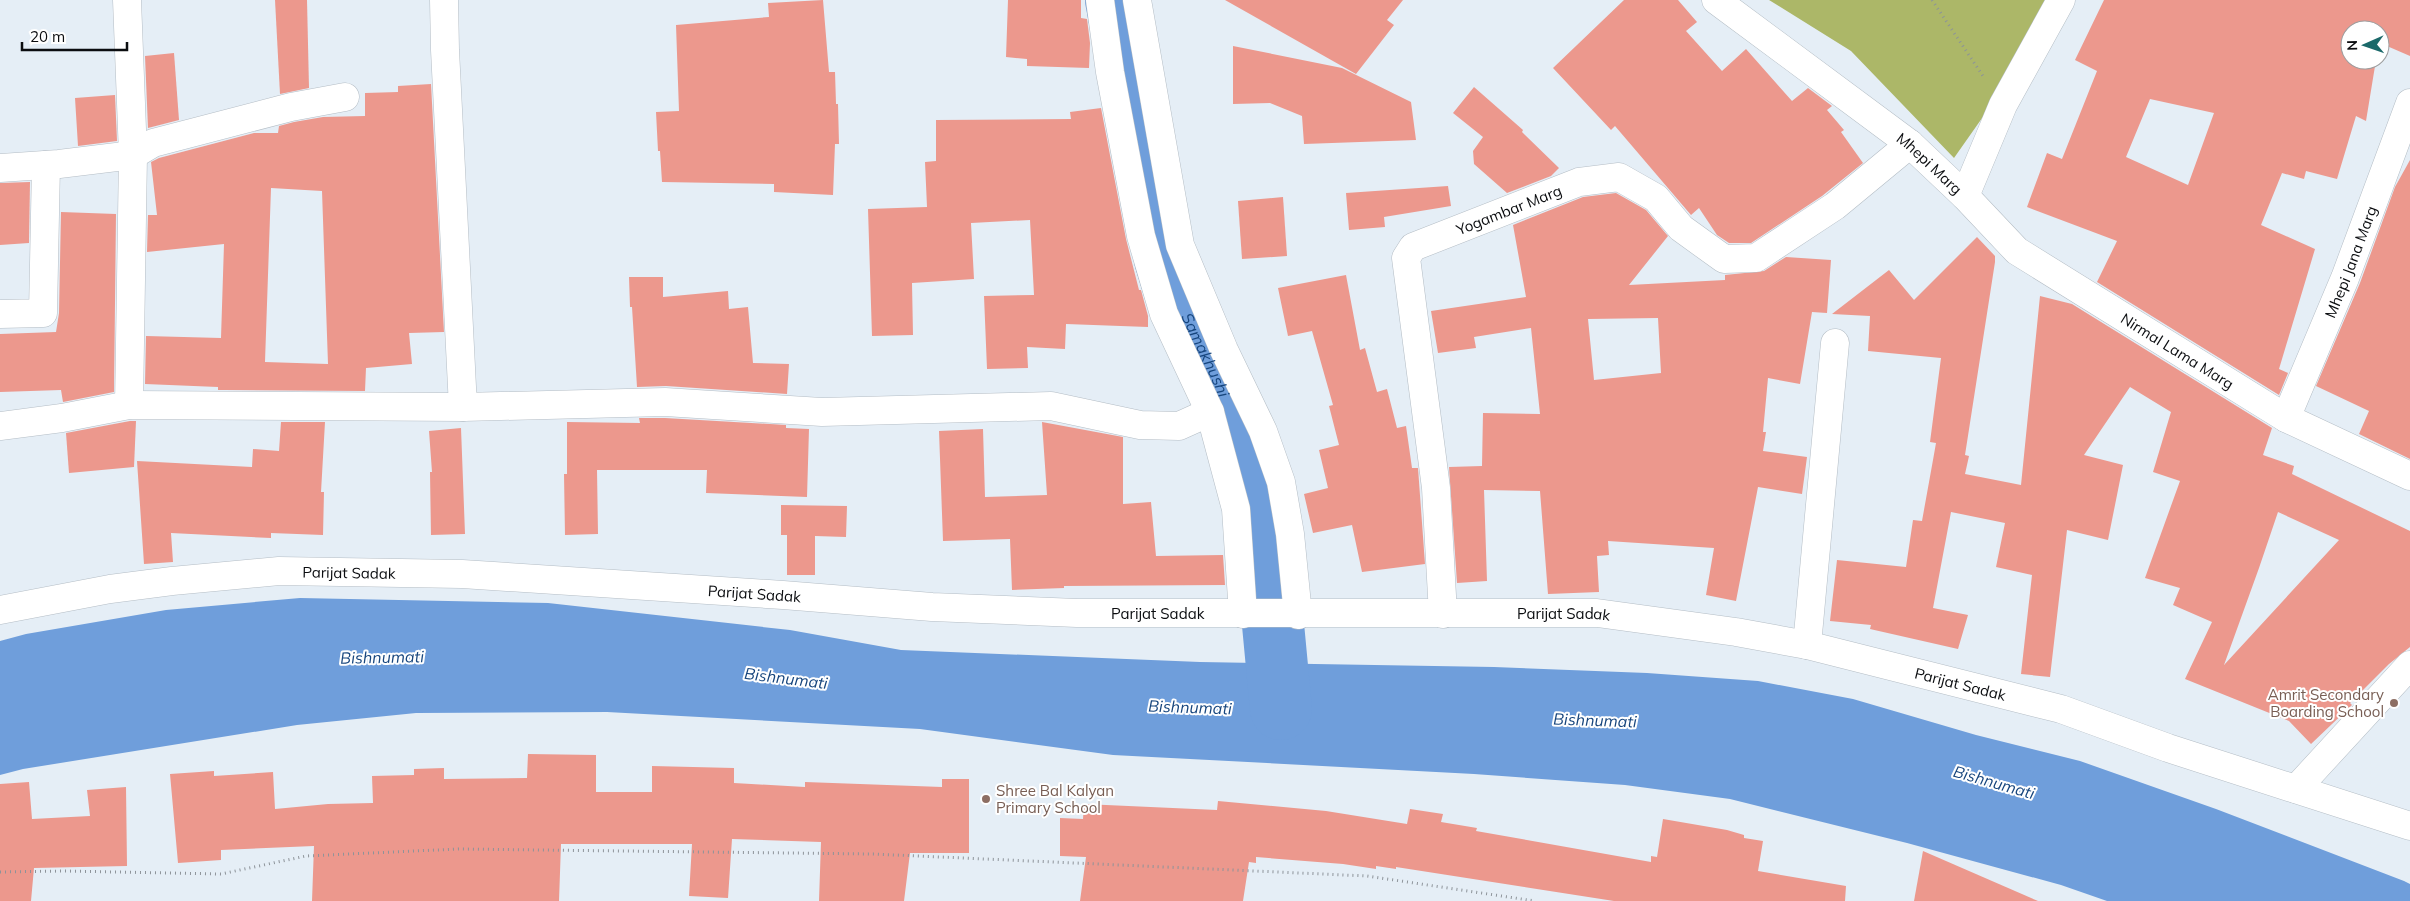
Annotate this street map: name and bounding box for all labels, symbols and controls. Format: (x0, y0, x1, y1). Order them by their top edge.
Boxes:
scale bar (22, 20, 128, 52)
north arrow (2340, 20, 2390, 70)
text: 20 m (30, 27, 65, 46)
text: N (2343, 40, 2361, 51)
street label: Mhepi Marg (1893, 128, 1966, 198)
street label: Yogambar Marg (1452, 180, 1564, 239)
street label: Mhepi Jana Marg (2320, 203, 2380, 320)
street label: Nirmal Lama Marg (2118, 308, 2238, 393)
water label: Samakhushi (1177, 309, 1234, 400)
street label: Parijat Sadak (302, 562, 396, 582)
street label: Parijat Sadak (707, 581, 802, 606)
street label: Parijat Sadak (1517, 603, 1612, 624)
street label: Parijat Sadak (1111, 604, 1205, 623)
water label: Bishnumati (340, 646, 424, 668)
water label: Bishnumati (743, 663, 829, 693)
street label: Parijat Sadak (1913, 663, 2008, 704)
place label: Amrit Secondary Boarding School (2268, 685, 2384, 721)
water label: Bishnumati (1148, 696, 1232, 718)
marker: Amrit Secondary Boarding School (2388, 697, 2400, 709)
water label: Bishnumati (1553, 709, 1637, 731)
water label: Bishnumati (1951, 761, 2037, 803)
place label: Shree Bal Kalyan Primary School (996, 781, 1114, 817)
marker: Shree Bal Kalyan Primary School (980, 793, 992, 805)

